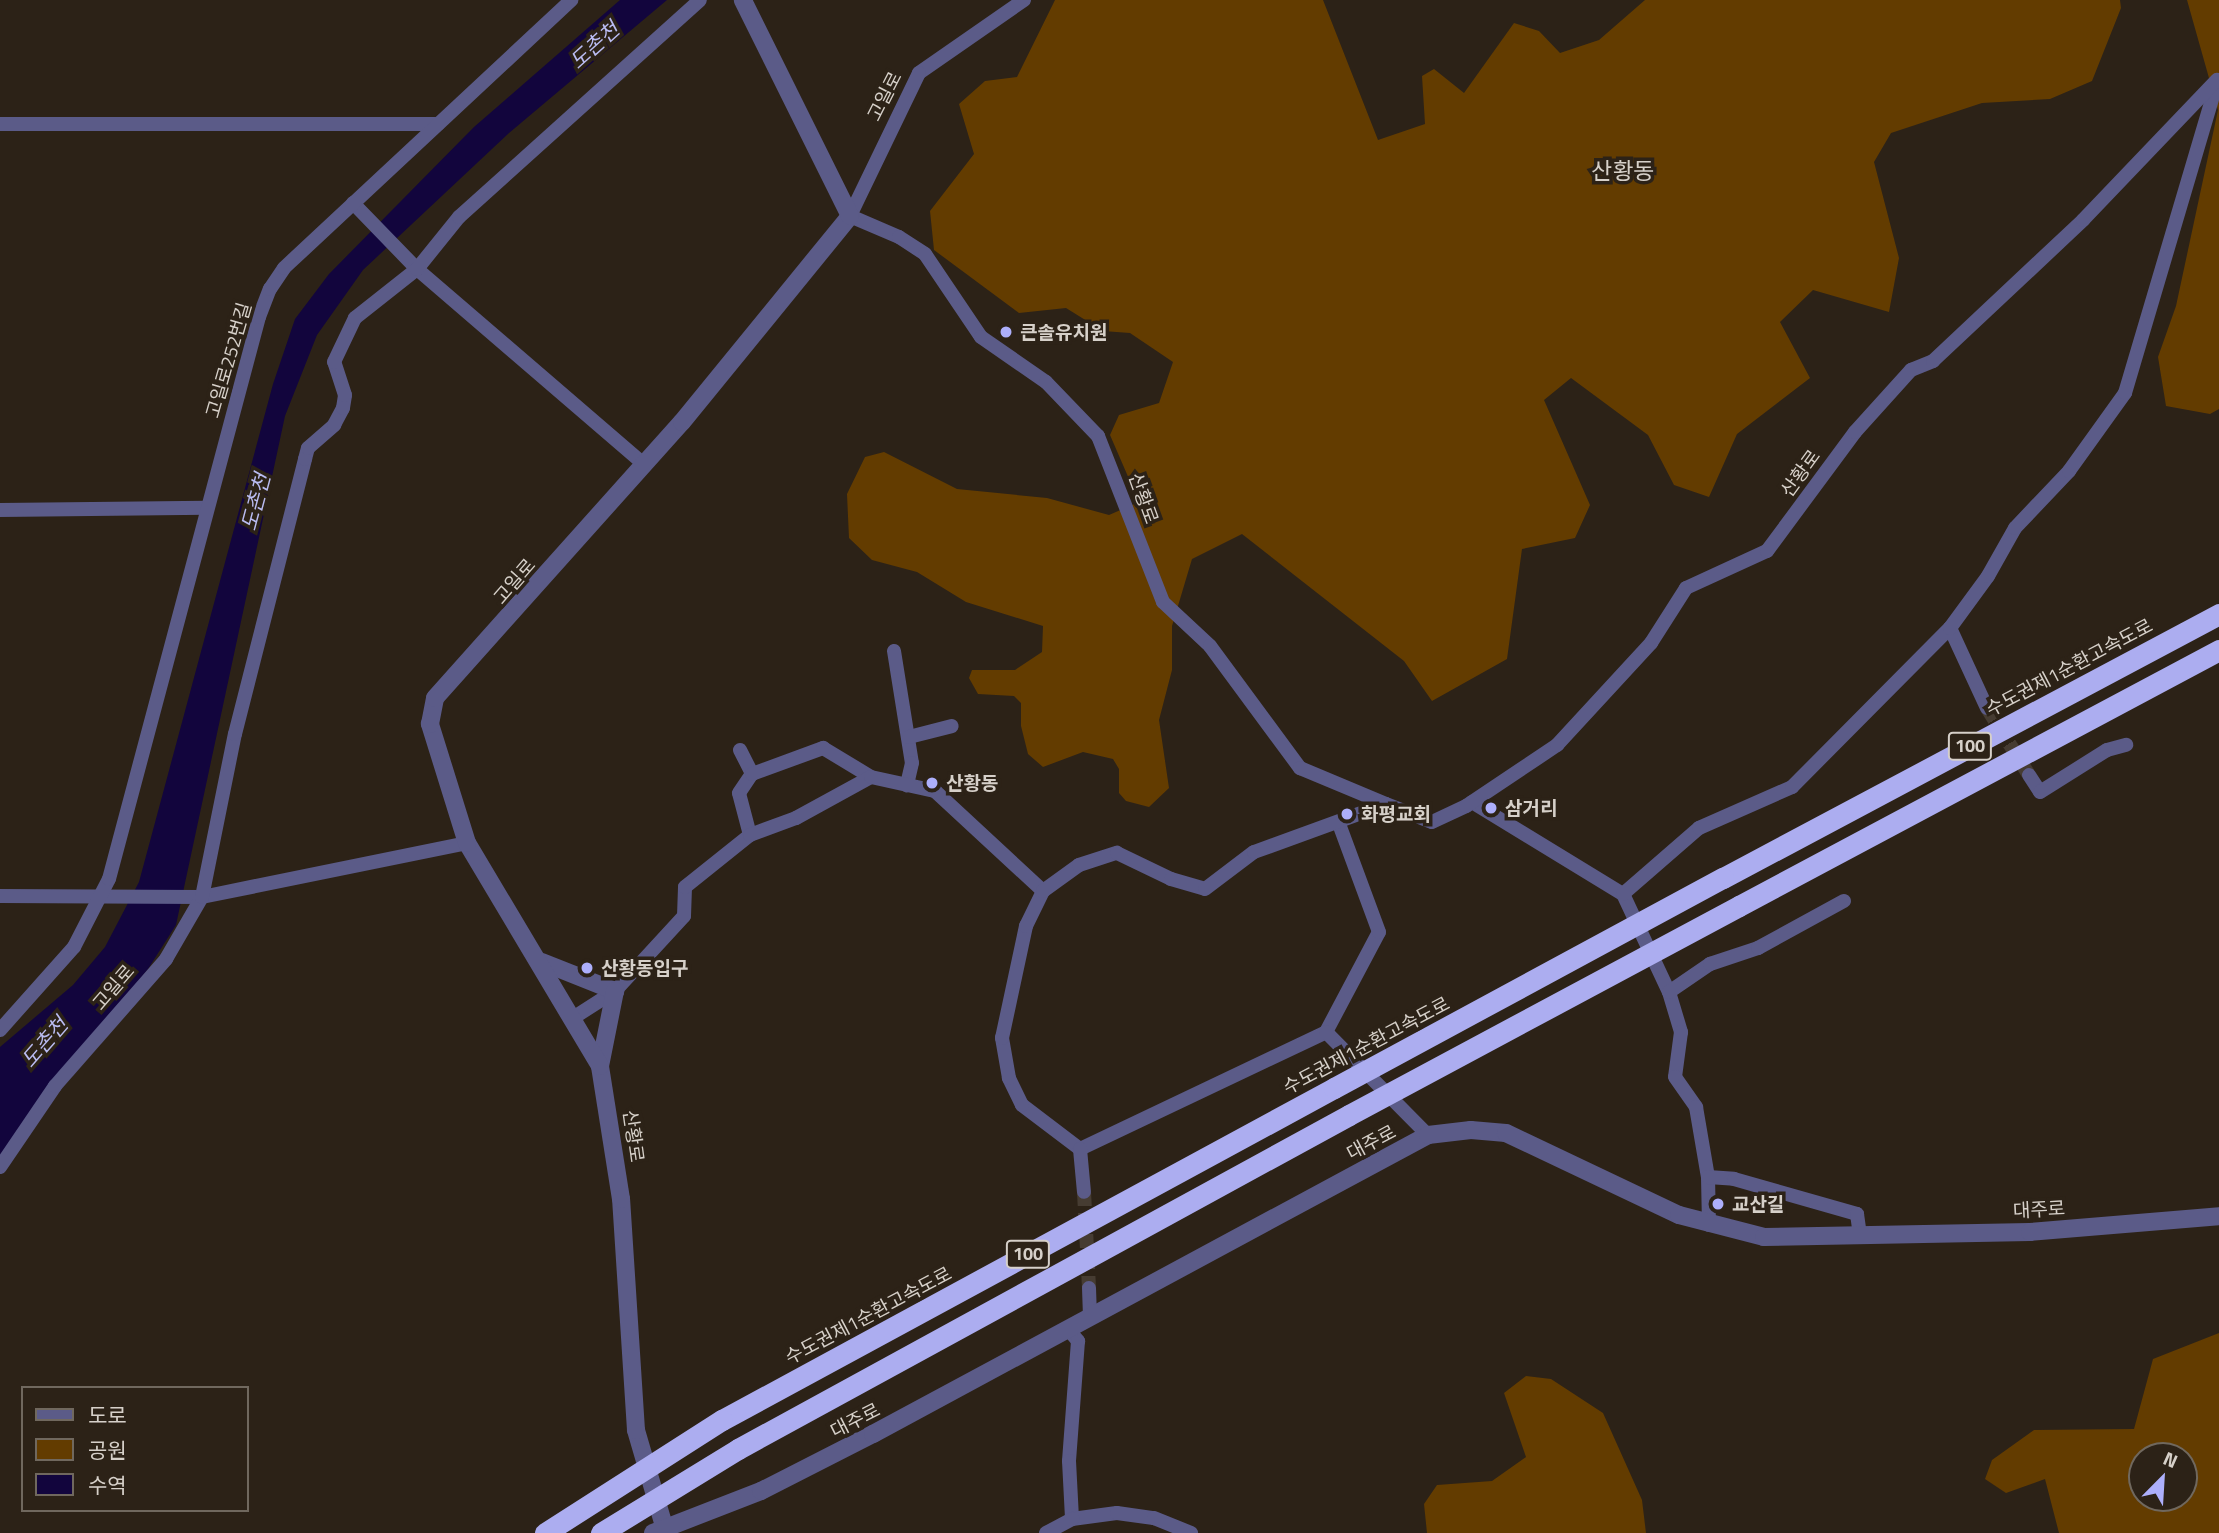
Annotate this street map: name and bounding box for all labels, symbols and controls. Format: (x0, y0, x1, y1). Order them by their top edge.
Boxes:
water label: 도촌천 (564, 16, 624, 74)
street label: 고일로 (862, 67, 906, 125)
district label: 산황동 (1591, 157, 1655, 185)
street label: 고일로252번길 (201, 300, 255, 420)
place label: 큰솔유치원 (1020, 321, 1107, 343)
marker: 큰솔유치원 (998, 324, 1014, 340)
street label: 산황로 (1775, 445, 1825, 501)
street label: 산황로 (1124, 469, 1164, 527)
water label: 도촌천 (235, 471, 275, 533)
street label: 고일로 (488, 554, 540, 608)
street label: 수도권제1순환고속도로 (1982, 613, 2156, 721)
road number: 100 (1947, 732, 1993, 760)
place label: 산황동 (946, 772, 998, 794)
marker: 산황동 (924, 775, 940, 791)
place label: 삼거리 (1505, 797, 1557, 819)
marker: 삼거리 (1483, 800, 1499, 816)
place label: 화평교회 (1361, 803, 1431, 825)
marker: 화평교회 (1339, 806, 1355, 822)
place label: 산황동입구 (601, 957, 688, 979)
street label: 고일로 (87, 960, 139, 1014)
marker: 산황동입구 (579, 960, 595, 976)
street label: 수도권제1순환고속도로 (1279, 991, 1453, 1099)
water label: 도촌천 (15, 1012, 73, 1072)
street label: 산황로 (619, 1108, 649, 1164)
street label: 대주로 (1342, 1120, 1400, 1164)
place label: 교산길 (1732, 1193, 1784, 1215)
marker: 교산길 (1710, 1196, 1726, 1212)
street label: 대주로 (2012, 1196, 2066, 1222)
road number: 100 (1005, 1240, 1051, 1268)
street label: 수도권제1순환고속도로 (781, 1261, 955, 1369)
legend (21, 1386, 248, 1512)
street label: 대주로 (826, 1398, 884, 1442)
text: 도로 (88, 1399, 127, 1431)
text: 공원 (88, 1434, 127, 1466)
north arrow (2128, 1442, 2198, 1512)
text: N (2159, 1443, 2183, 1475)
text: 수역 (88, 1469, 127, 1501)

